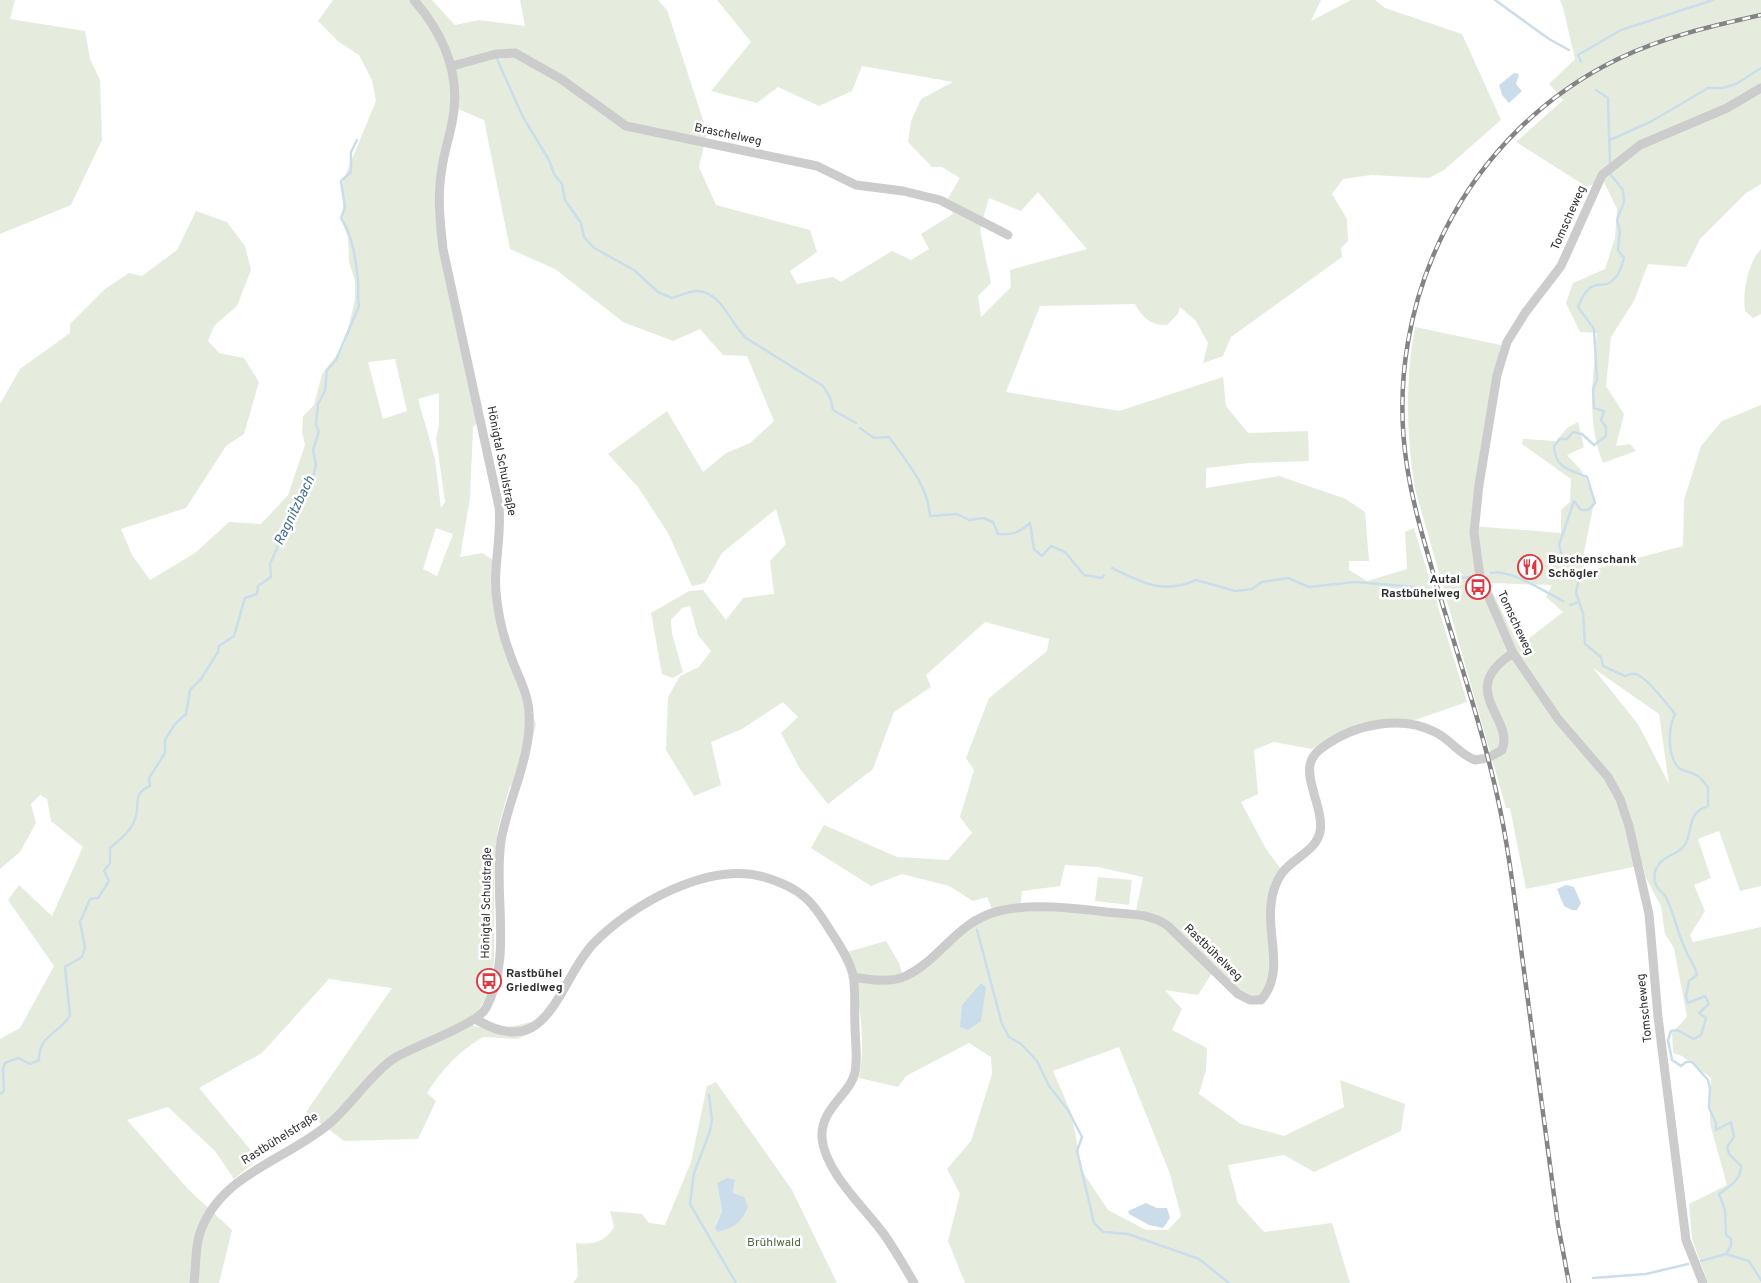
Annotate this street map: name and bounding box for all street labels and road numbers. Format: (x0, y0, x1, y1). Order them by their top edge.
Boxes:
street label: Braschelweg (693, 120, 763, 150)
street label: Tomscheweg (1548, 183, 1590, 253)
street label: Hönigtal Schulstraße (483, 405, 519, 517)
street label: Tomscheweg (1493, 588, 1537, 658)
street label: Hönigtal Schulstraße (478, 847, 496, 959)
street label: Rastbühelweg (1180, 921, 1246, 985)
street label: Tomscheweg (1633, 973, 1657, 1043)
street label: Rastbühelstraße (239, 1109, 321, 1169)

